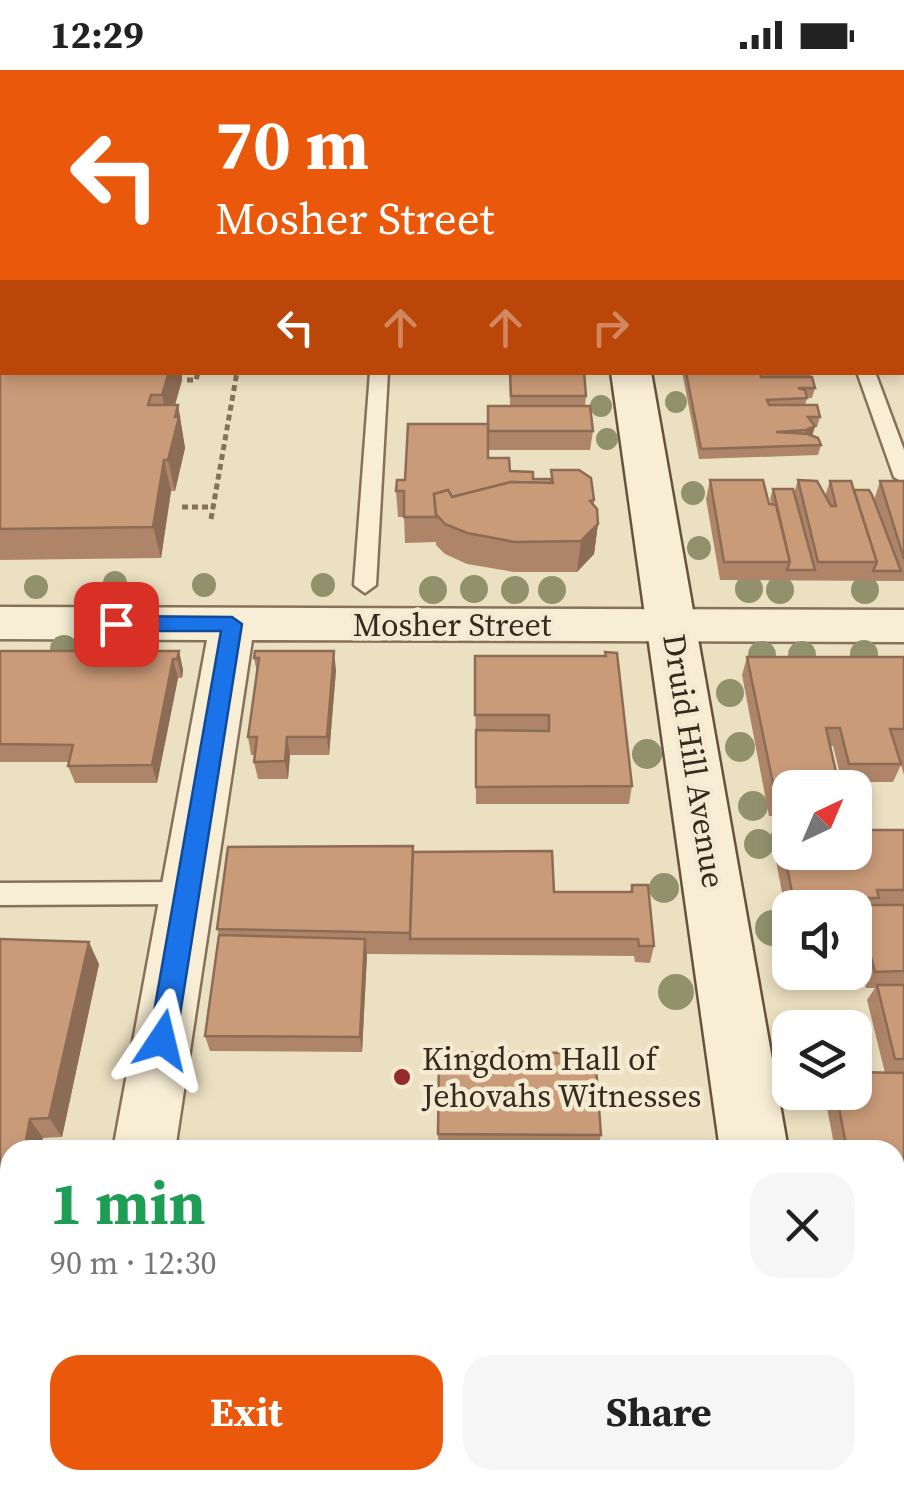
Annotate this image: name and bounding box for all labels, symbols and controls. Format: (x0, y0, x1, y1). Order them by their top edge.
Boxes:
text: 12:29 (50, 9, 144, 61)
text: 70 m (215, 96, 369, 192)
icon: left (50, 110, 180, 240)
text: Mosher Street (215, 187, 494, 249)
icon: left (268, 300, 323, 355)
icon: ahead (373, 300, 428, 355)
icon: ahead (478, 300, 533, 355)
icon: right (583, 300, 638, 355)
pin (74, 582, 159, 667)
icon: arrive (89, 597, 144, 652)
street label: Mosher Street (353, 603, 552, 647)
street label: Druid Hill Avenue (652, 631, 736, 891)
north arrow (772, 770, 872, 870)
map controls (772, 770, 872, 1110)
button: sound (772, 890, 872, 990)
position arrow (110, 988, 214, 1092)
button: layers (772, 1010, 872, 1110)
place label: Kingdom Hall of Jehovahs Witnesses (421, 1037, 701, 1118)
marker: Kingdom Hall of Jehovahs Witnesses (391, 1066, 413, 1088)
text: 1 min (50, 1162, 206, 1244)
button: close (750, 1173, 855, 1278)
text: 90 m · 12:30 (50, 1241, 216, 1285)
button: Exit (50, 1355, 443, 1470)
button: Share (463, 1355, 855, 1470)

